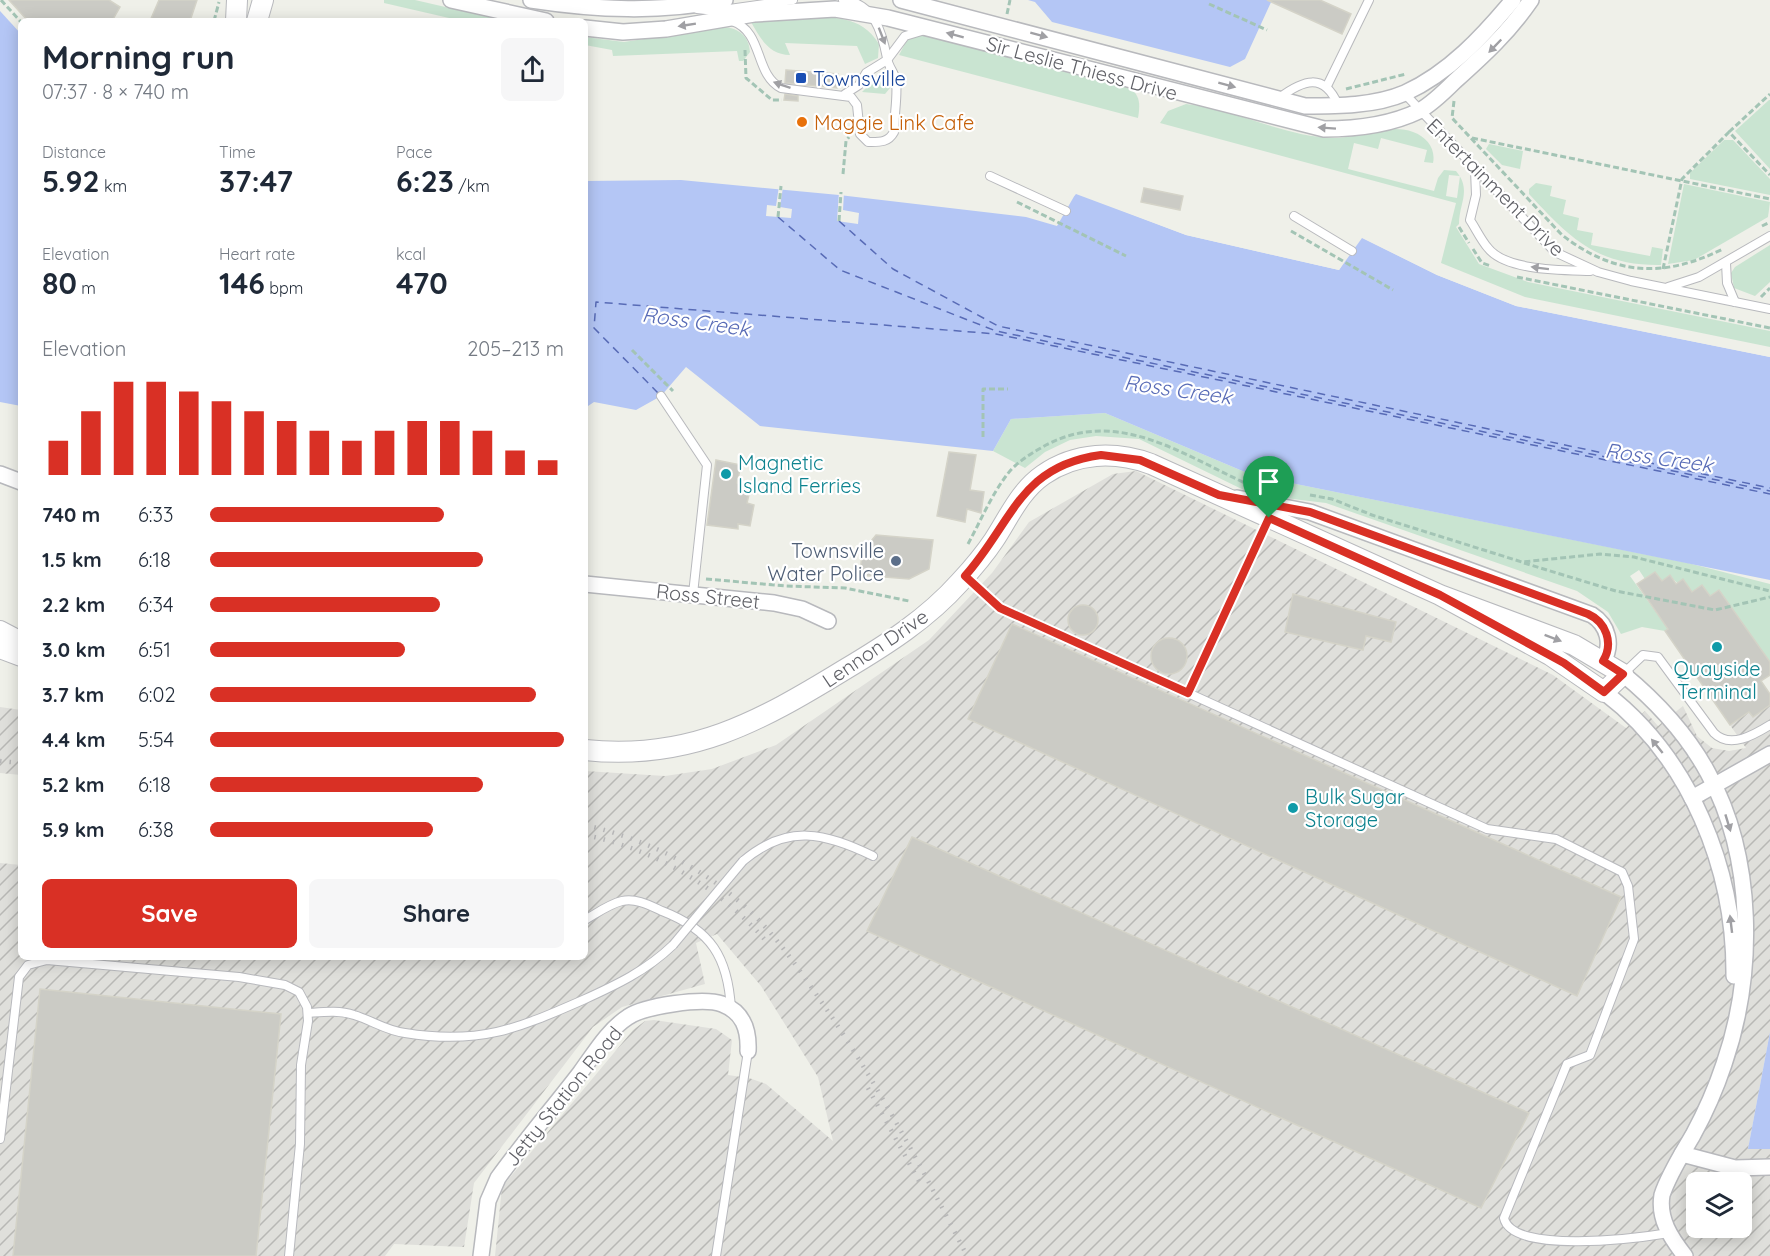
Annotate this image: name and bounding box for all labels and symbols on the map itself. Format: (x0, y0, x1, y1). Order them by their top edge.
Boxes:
one-way arrow (678, 21, 697, 30)
one-way arrow (878, 27, 887, 45)
one-way arrow (945, 30, 963, 39)
street label: Sir Leslie Thiess Drive (984, 30, 1180, 106)
one-way arrow (1030, 31, 1048, 41)
one-way arrow (1488, 38, 1502, 52)
place label: Townsville (813, 66, 906, 91)
marker: Townsville (794, 71, 808, 85)
one-way arrow (773, 80, 791, 90)
one-way arrow (1218, 81, 1236, 90)
place label: Maggie Link Cafe (814, 110, 974, 135)
street label: Entertainment Drive (1422, 113, 1570, 261)
marker: Maggie Link Cafe (795, 115, 809, 129)
one-way arrow (1317, 123, 1336, 133)
one-way arrow (1530, 263, 1549, 273)
water label: Ross Creek (641, 301, 753, 342)
water label: Ross Creek (1123, 369, 1235, 410)
water label: Ross Creek (1604, 437, 1716, 478)
place label: Magnetic Island Ferries (738, 450, 861, 498)
pin (1243, 456, 1294, 518)
marker: Magnetic Island Ferries (719, 467, 733, 481)
place label: Townsville Water Police (767, 538, 884, 586)
marker: Townsville Water Police (889, 554, 903, 568)
street label: Ross Street (655, 578, 761, 614)
street label: Lennon Drive (817, 603, 933, 693)
one-way arrow (1545, 633, 1563, 643)
marker: Quayside Terminal (1710, 640, 1724, 654)
place label: Quayside Terminal (1673, 656, 1761, 704)
one-way arrow (1652, 739, 1664, 754)
place label: Bulk Sugar Storage (1305, 784, 1405, 832)
marker: Bulk Sugar Storage (1286, 801, 1300, 815)
one-way arrow (1724, 814, 1733, 832)
one-way arrow (1726, 914, 1736, 933)
street label: Jetty Station Road (499, 1021, 627, 1171)

